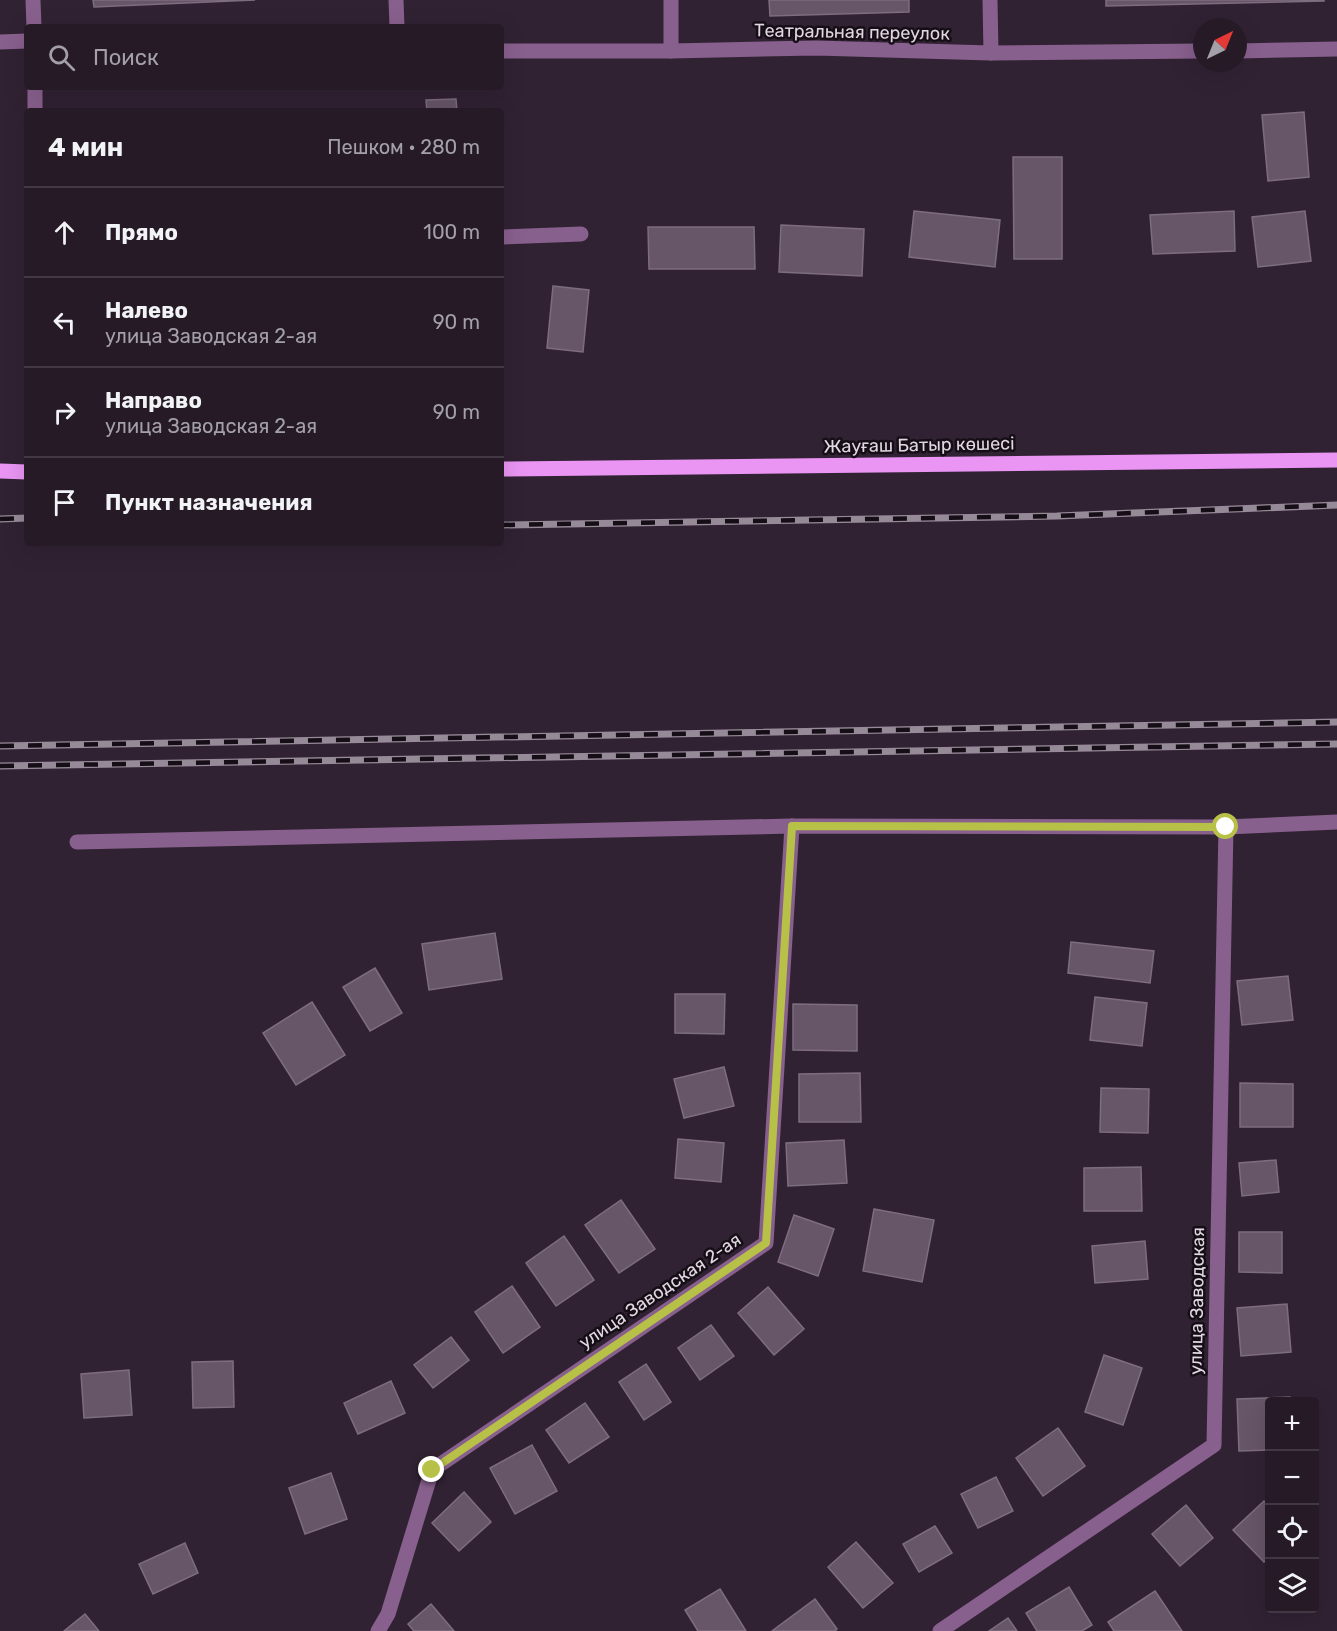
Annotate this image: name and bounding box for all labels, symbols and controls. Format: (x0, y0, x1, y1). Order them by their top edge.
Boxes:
north arrow (1193, 18, 1247, 72)
street label: Театральная переулок (754, 19, 950, 45)
search box (24, 24, 504, 90)
icon: search (45, 41, 78, 74)
text: Поиск (93, 44, 159, 71)
text: 4 мин (48, 132, 123, 163)
text: Пешком · 280 m (327, 135, 480, 159)
icon: ahead (48, 216, 81, 249)
text: Прямо (105, 219, 178, 246)
text: 100 m (423, 220, 480, 244)
text: Налево (105, 297, 188, 324)
icon: left (48, 306, 81, 339)
text: 90 m (433, 310, 480, 334)
text: улица Заводская 2-ая (105, 324, 317, 348)
text: Направо (105, 387, 202, 414)
icon: right (48, 396, 81, 429)
text: 90 m (433, 400, 480, 424)
text: улица Заводская 2-ая (105, 414, 317, 438)
street label: Жауғаш Батыр көшесі (823, 432, 1015, 458)
icon: arrive (48, 486, 81, 519)
text: Пункт назначения (105, 489, 313, 516)
route start (1212, 813, 1238, 839)
street label: улица Заводская (1185, 1227, 1209, 1375)
street label: улица Заводская 2-ая (575, 1229, 745, 1353)
map controls (1265, 1397, 1319, 1613)
button: + (1265, 1397, 1319, 1451)
button: − (1265, 1451, 1319, 1505)
route end (418, 1456, 444, 1482)
button: locate (1265, 1505, 1319, 1559)
button: layers (1265, 1559, 1319, 1613)

